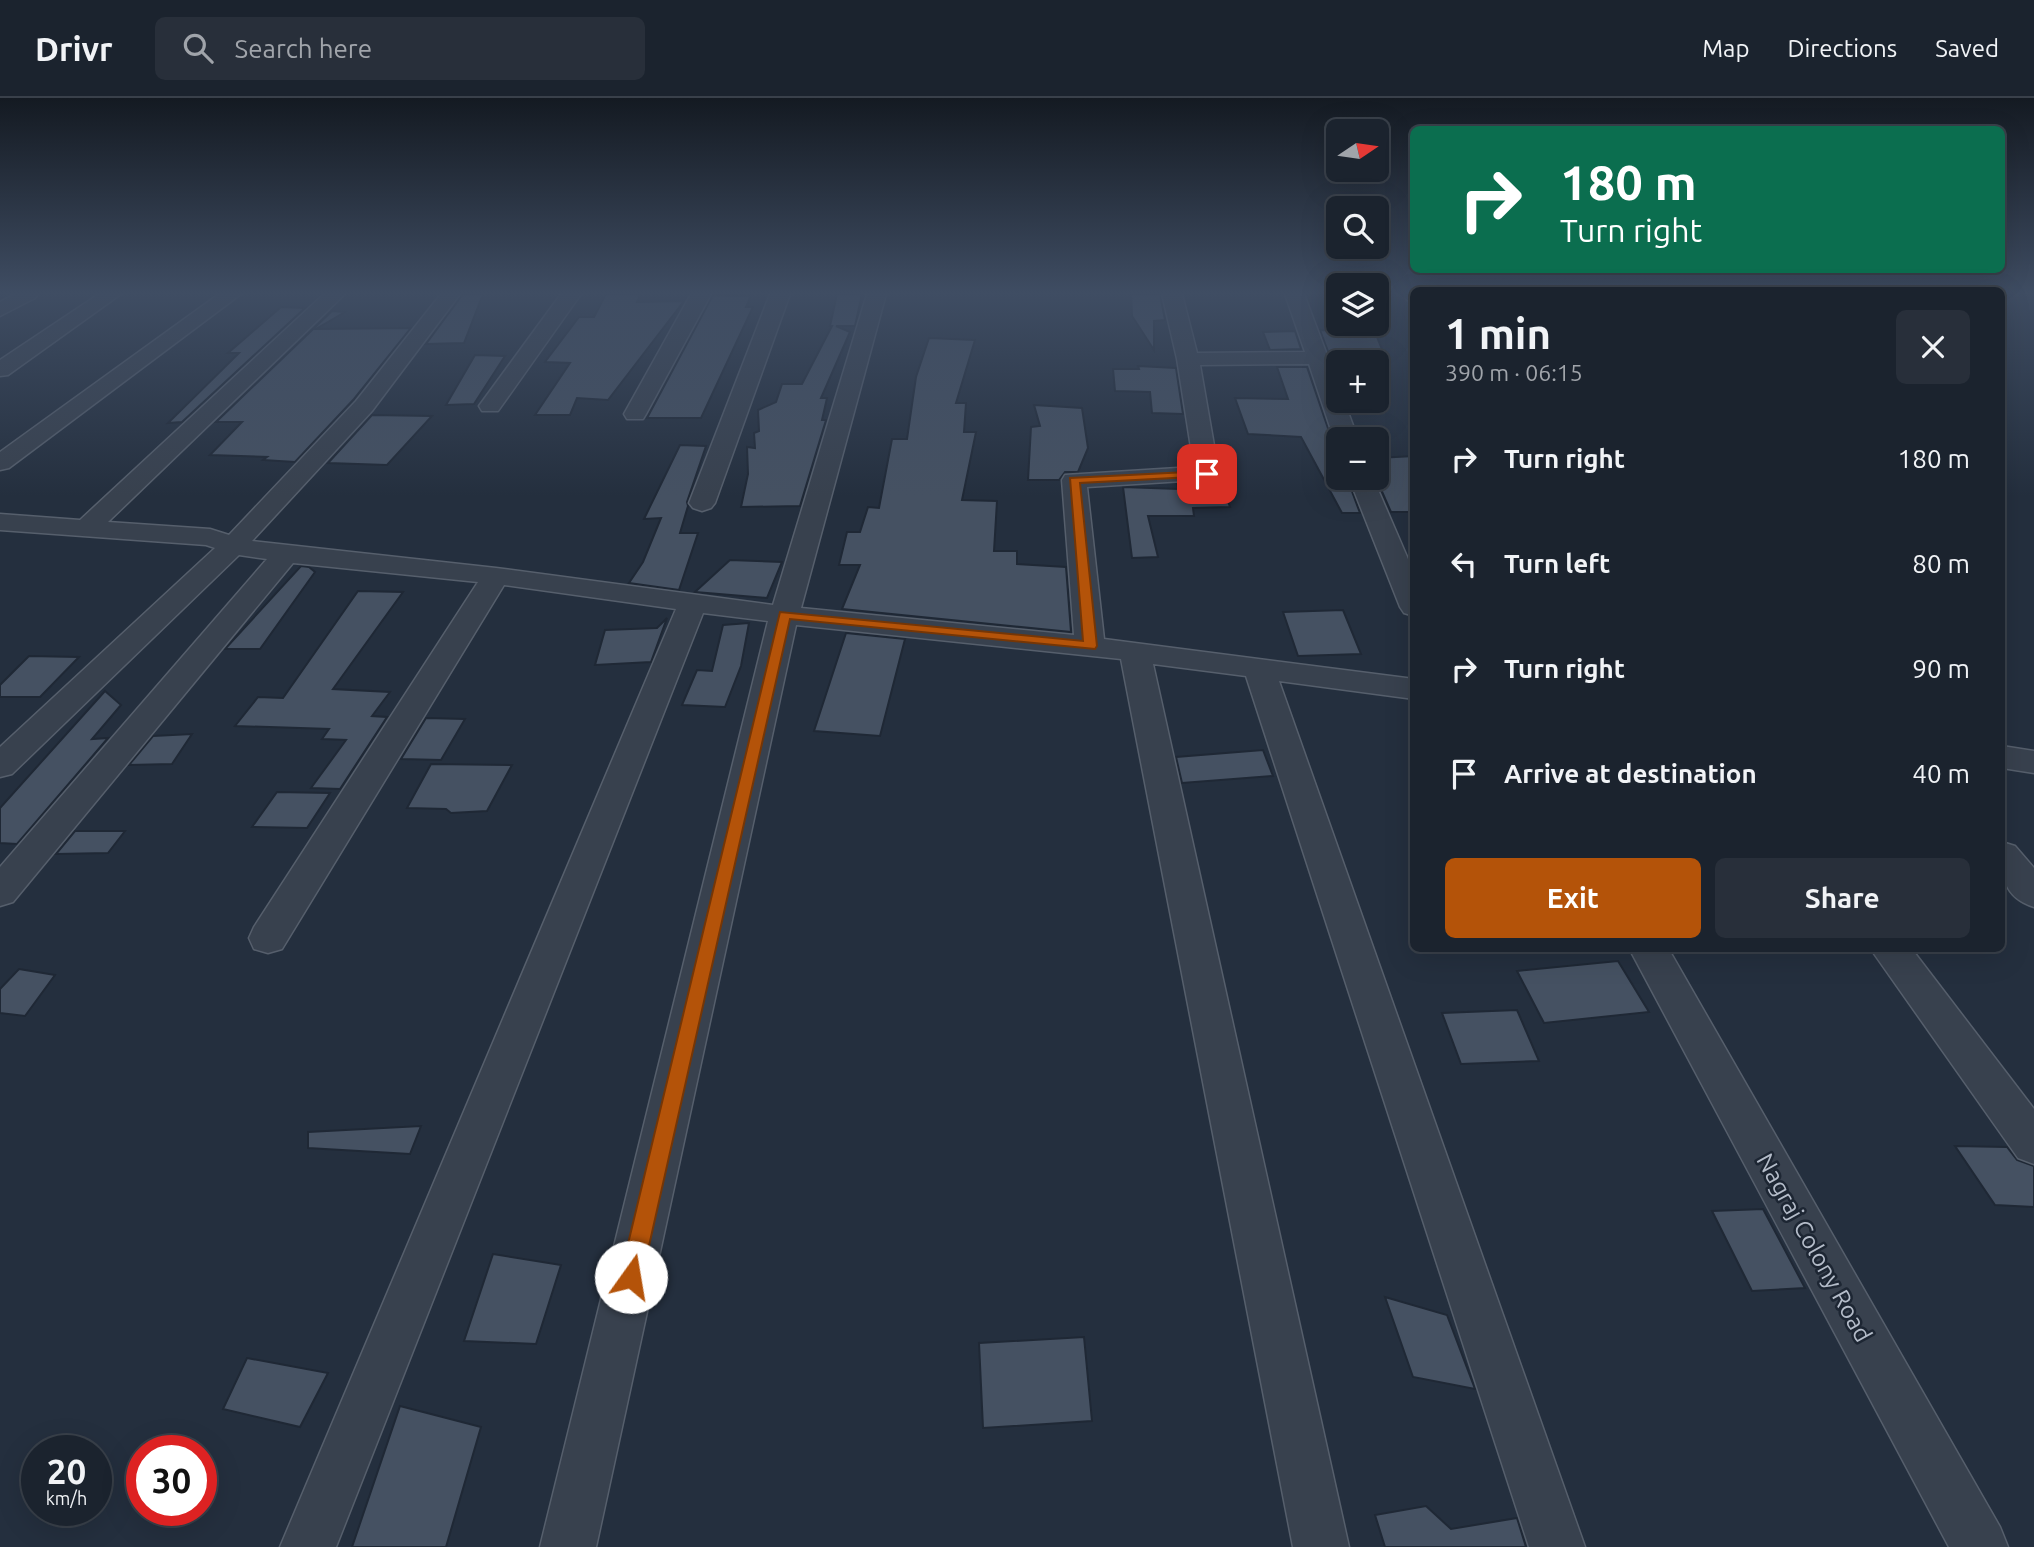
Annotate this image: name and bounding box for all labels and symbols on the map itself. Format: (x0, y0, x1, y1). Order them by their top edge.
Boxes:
north arrow (1326, 119, 1390, 182)
pin (1177, 444, 1237, 504)
street label: Nagraj Colony Road (1751, 1149, 1877, 1347)
position arrow (594, 1240, 668, 1314)
speed limit sign: 30 (126, 1435, 217, 1526)

